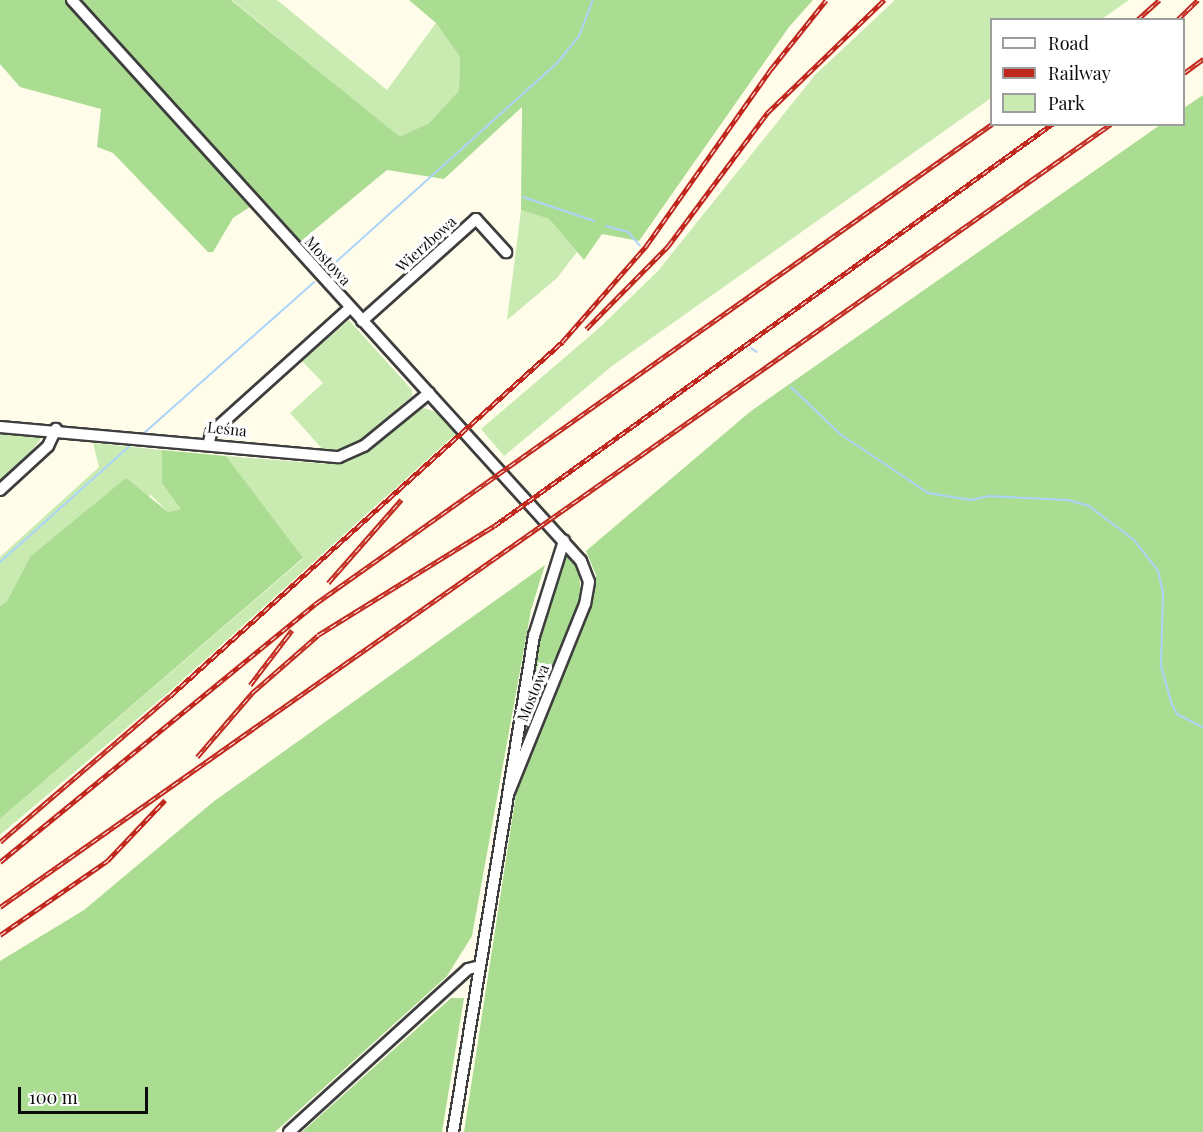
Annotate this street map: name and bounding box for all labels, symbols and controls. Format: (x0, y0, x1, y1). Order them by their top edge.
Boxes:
legend (990, 18, 1185, 126)
text: Road (1048, 31, 1089, 55)
text: Railway (1048, 61, 1111, 85)
text: Park (1048, 91, 1085, 115)
street label: Wierzbowa (392, 212, 460, 276)
street label: Mostowa (301, 233, 355, 289)
street label: Leśna (206, 418, 248, 440)
street label: Mostowa (513, 662, 553, 724)
scale bar (21, 1075, 152, 1113)
text: 100 m (29, 1085, 78, 1109)

